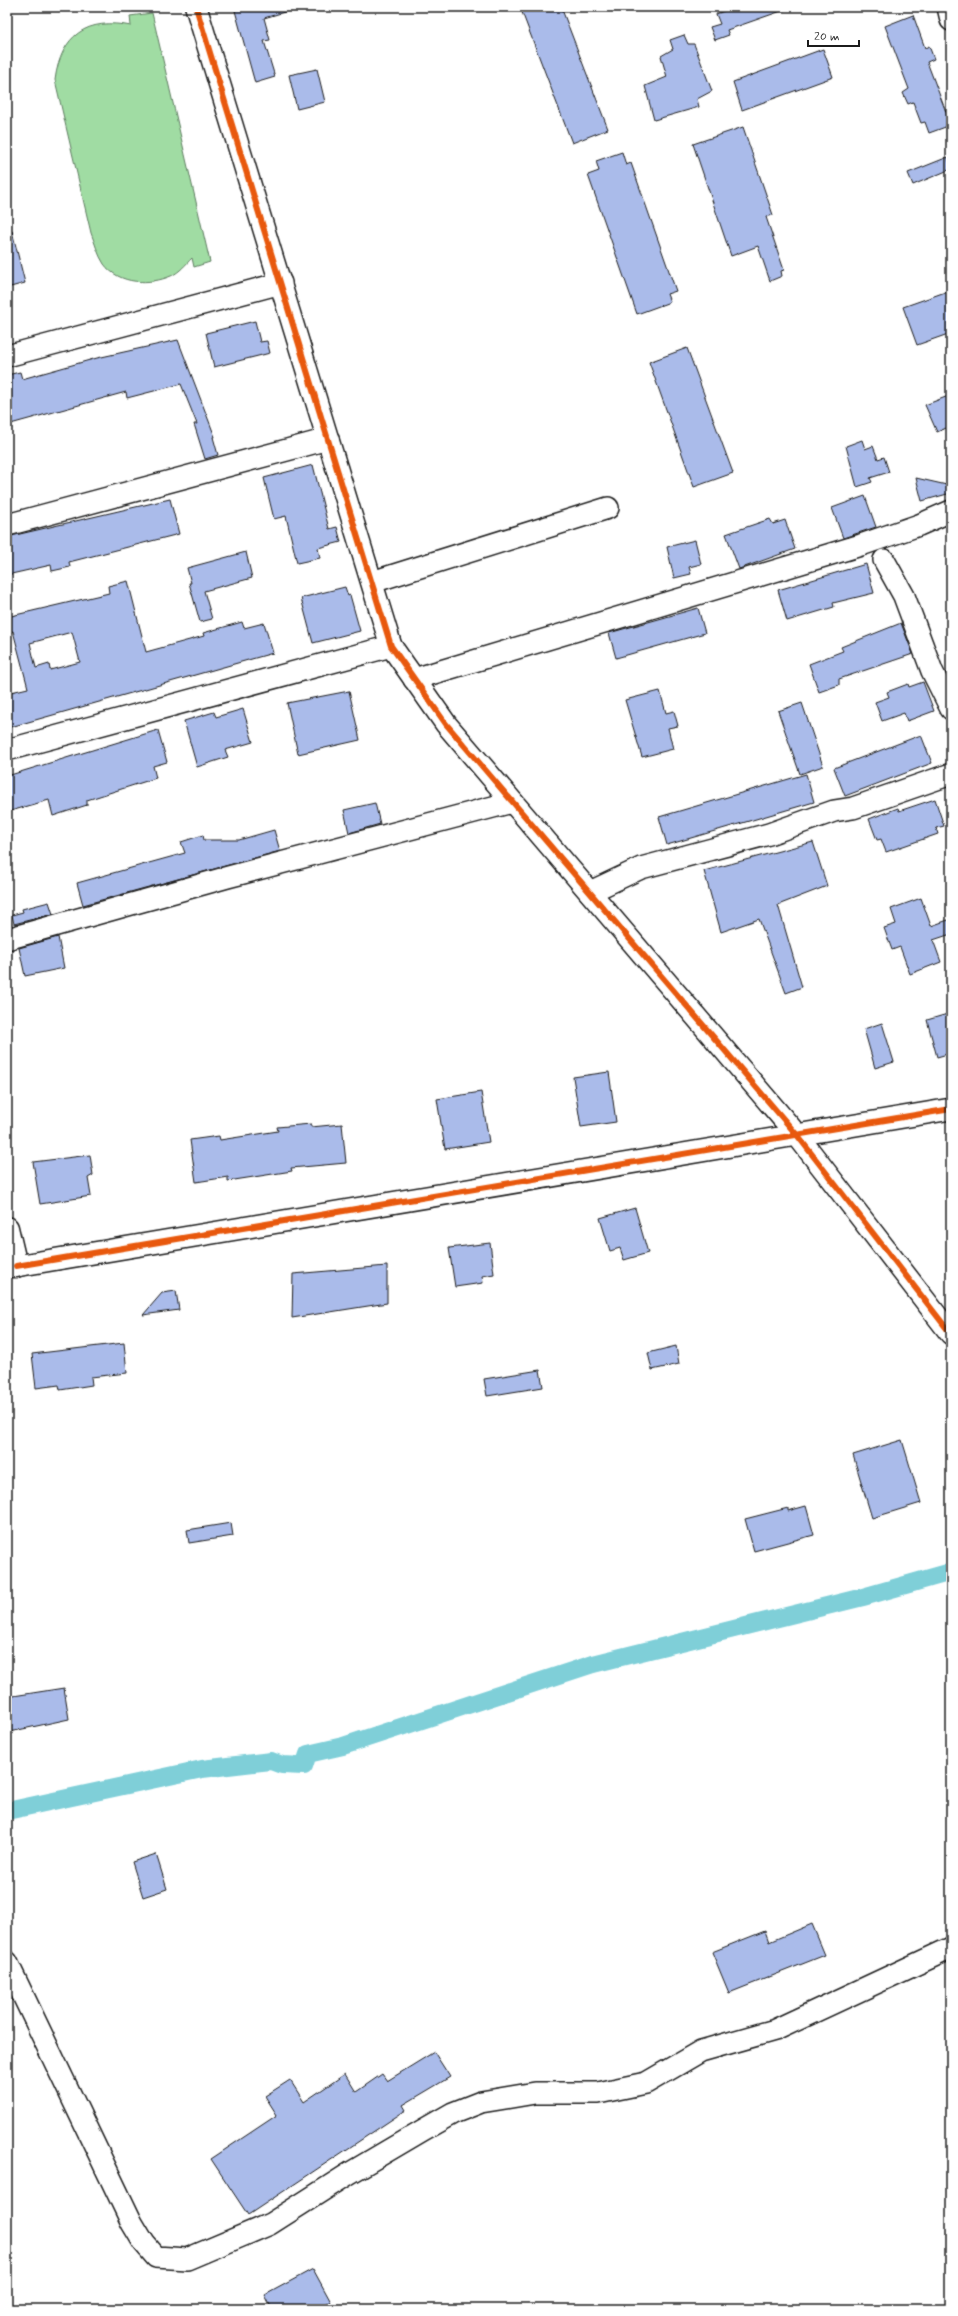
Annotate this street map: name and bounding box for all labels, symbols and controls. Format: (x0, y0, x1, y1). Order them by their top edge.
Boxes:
scale bar (808, 22, 859, 48)
text: 20 m (814, 29, 840, 45)

